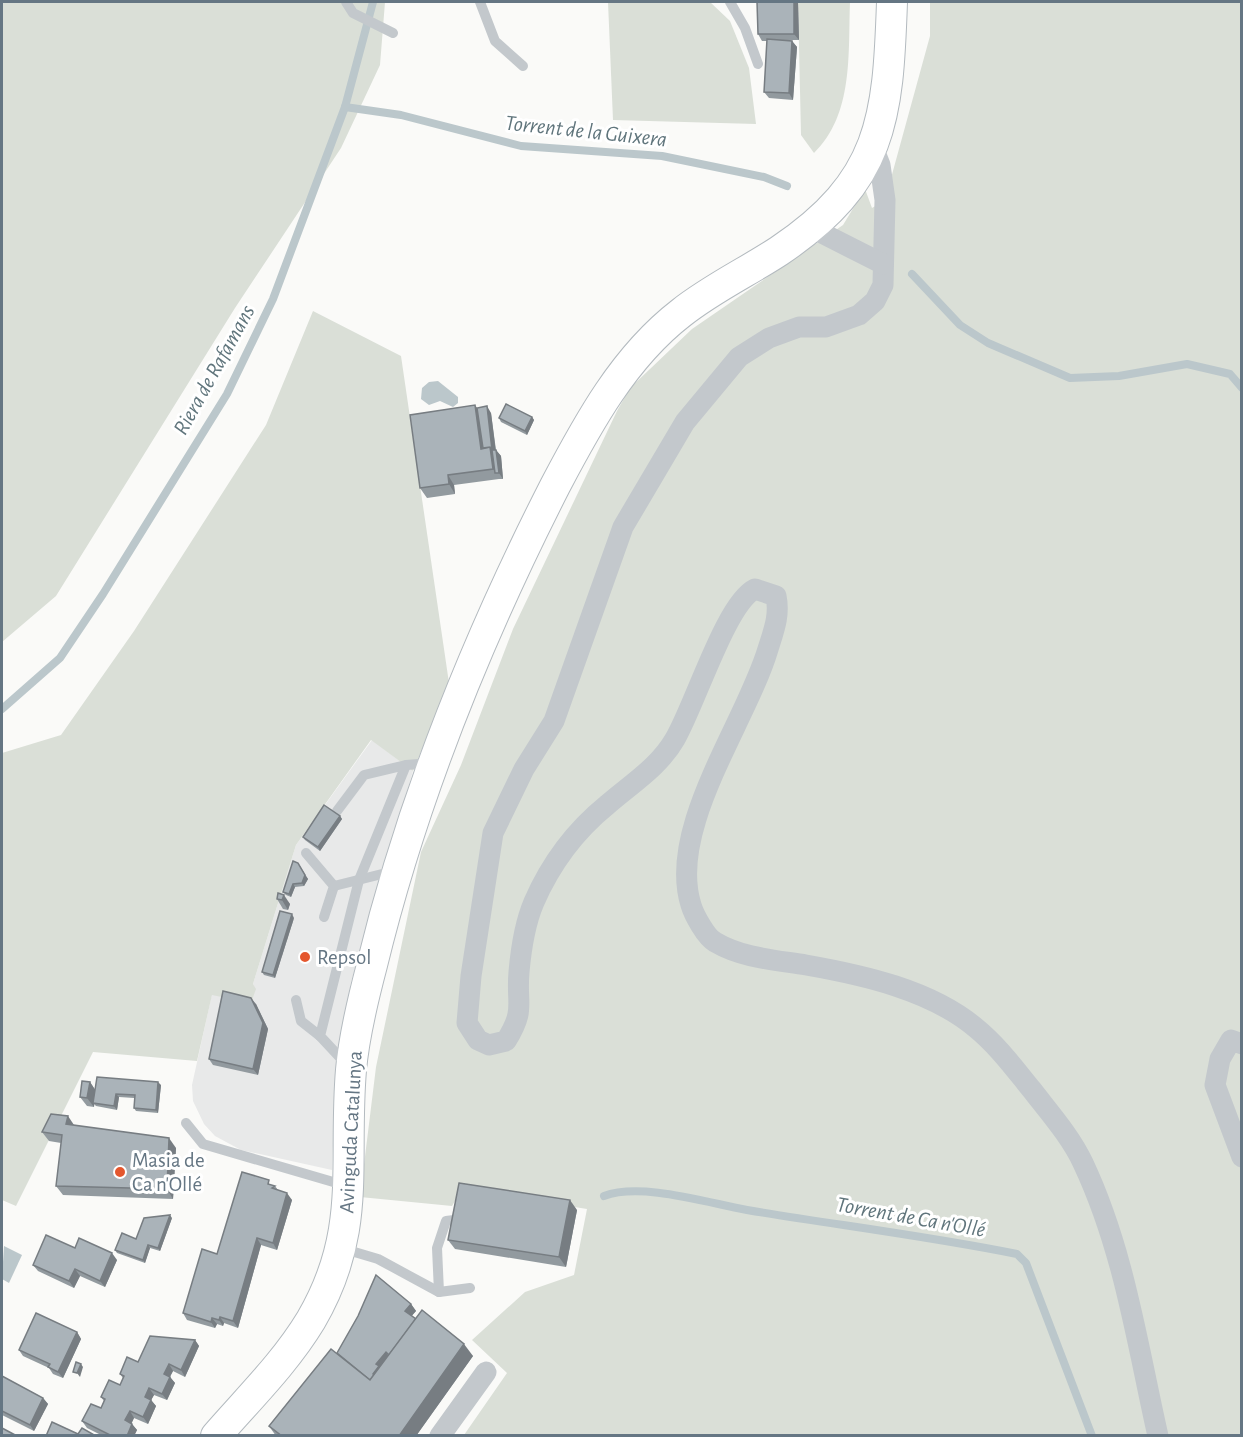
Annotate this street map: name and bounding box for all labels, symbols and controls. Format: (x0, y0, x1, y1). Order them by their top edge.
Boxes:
water label: Torrent de la Guixera (504, 112, 668, 150)
water label: Riera de Rafamans (169, 301, 259, 438)
place label: Repsol (317, 947, 372, 968)
marker: Repsol (298, 950, 312, 964)
street label: Avinguda Catalunya (336, 1050, 366, 1214)
place label: Masia de Ca n'Ollé (132, 1150, 205, 1195)
marker: Masia de Ca n'Ollé (113, 1165, 127, 1179)
water label: Torrent de Ca n'Ollé (835, 1193, 987, 1241)

